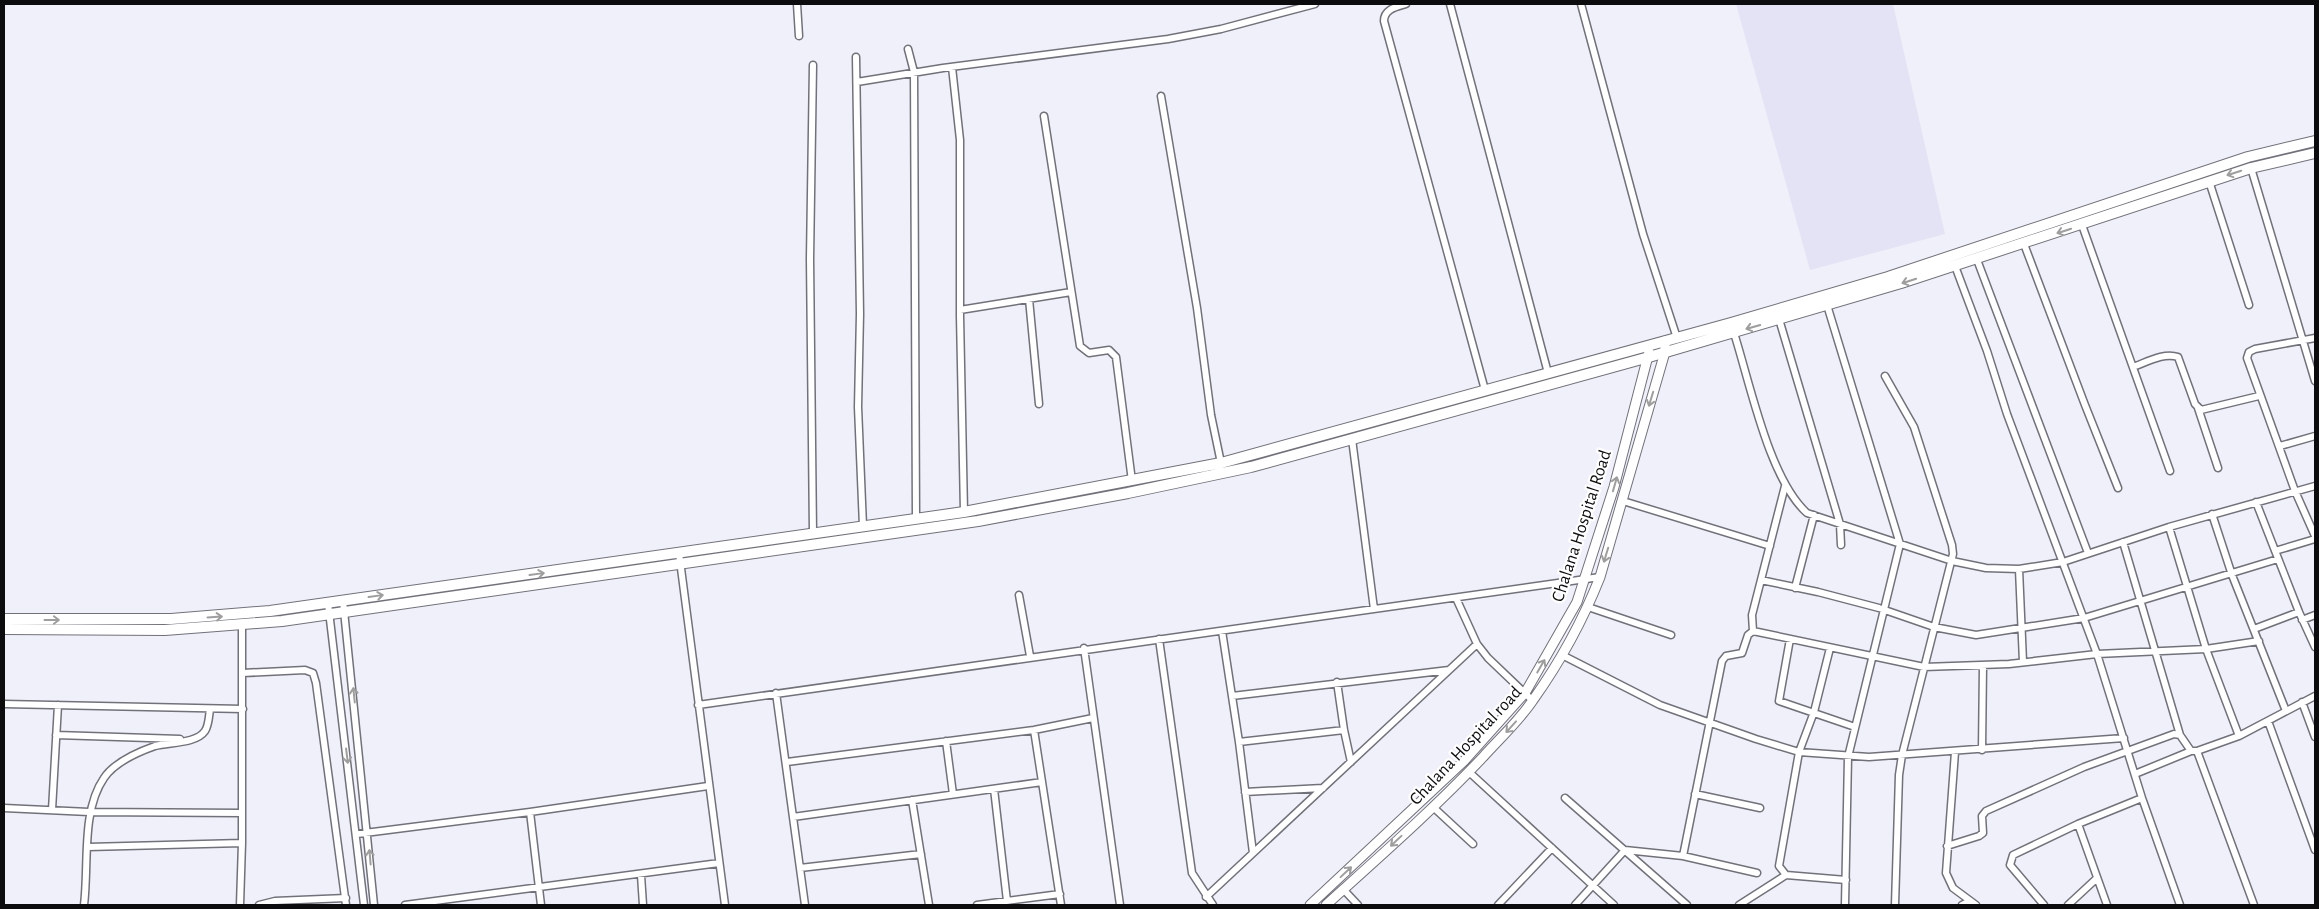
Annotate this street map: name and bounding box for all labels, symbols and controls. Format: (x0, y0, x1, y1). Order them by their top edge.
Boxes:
one-way arrow (2227, 169, 2243, 179)
one-way arrow (2056, 226, 2072, 236)
one-way arrow (1902, 277, 1917, 286)
one-way arrow (1746, 323, 1762, 333)
one-way arrow (1645, 391, 1655, 407)
street label: Chalana Hospital Road (1549, 448, 1615, 604)
one-way arrow (1610, 476, 1620, 492)
one-way arrow (1601, 547, 1611, 563)
one-way arrow (529, 569, 545, 579)
one-way arrow (368, 591, 384, 601)
one-way arrow (207, 612, 223, 621)
one-way arrow (44, 615, 60, 625)
one-way arrow (1537, 660, 1547, 674)
street label: Chalana Hospital road (1407, 683, 1525, 809)
one-way arrow (349, 687, 359, 703)
one-way arrow (1505, 720, 1517, 733)
one-way arrow (342, 747, 352, 763)
one-way arrow (1390, 835, 1402, 847)
one-way arrow (366, 849, 375, 865)
one-way arrow (1340, 866, 1352, 878)

